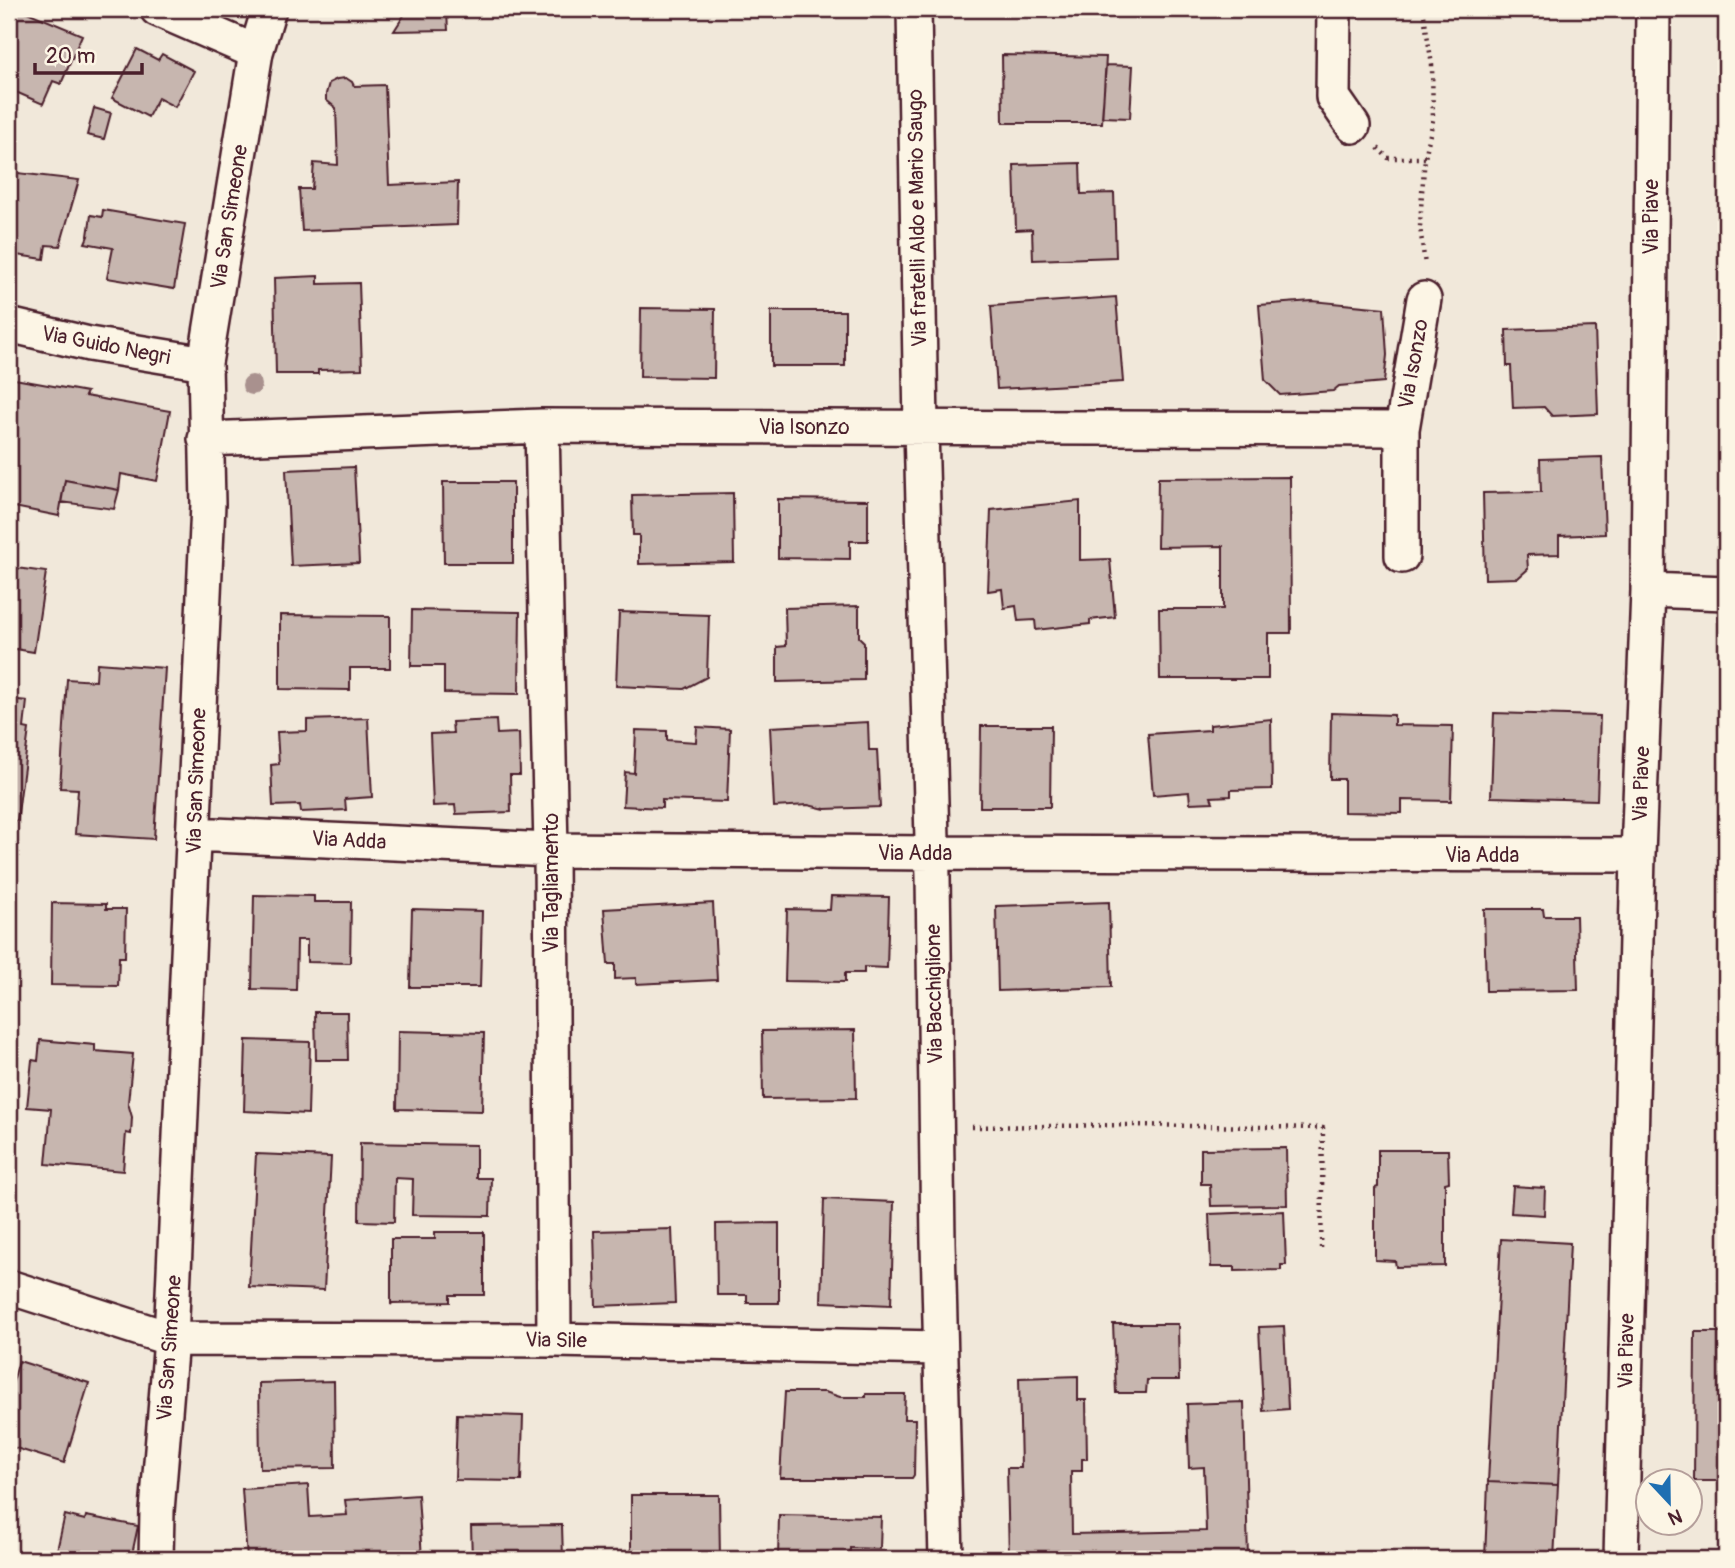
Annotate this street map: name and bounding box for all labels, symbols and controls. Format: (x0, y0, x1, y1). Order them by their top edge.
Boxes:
scale bar (35, 32, 142, 76)
text: 20 m (46, 43, 95, 70)
street label: Via fratelli Aldo e Mario Saugo (902, 89, 933, 347)
street label: Via San Simeone (205, 142, 254, 291)
street label: Via Piave (1638, 179, 1665, 255)
street label: Via Isonzo (1392, 317, 1435, 411)
street label: Via Guido Negri (39, 320, 173, 371)
street label: Via Isonzo (758, 414, 850, 441)
street label: Via San Simeone (180, 707, 213, 855)
street label: Via Piave (1627, 745, 1656, 822)
street label: Via Tagliamento (538, 813, 565, 953)
street label: Via Adda (311, 825, 387, 856)
street label: Via Adda (878, 840, 952, 867)
street label: Via Adda (1445, 842, 1519, 869)
street label: Via Bacchiglione (920, 923, 949, 1064)
street label: Via San Simeone (151, 1274, 188, 1422)
street label: Via Piave (1612, 1312, 1641, 1389)
street label: Via Sile (525, 1326, 588, 1355)
north arrow (1634, 1466, 1704, 1536)
text: N (1664, 1503, 1685, 1530)

